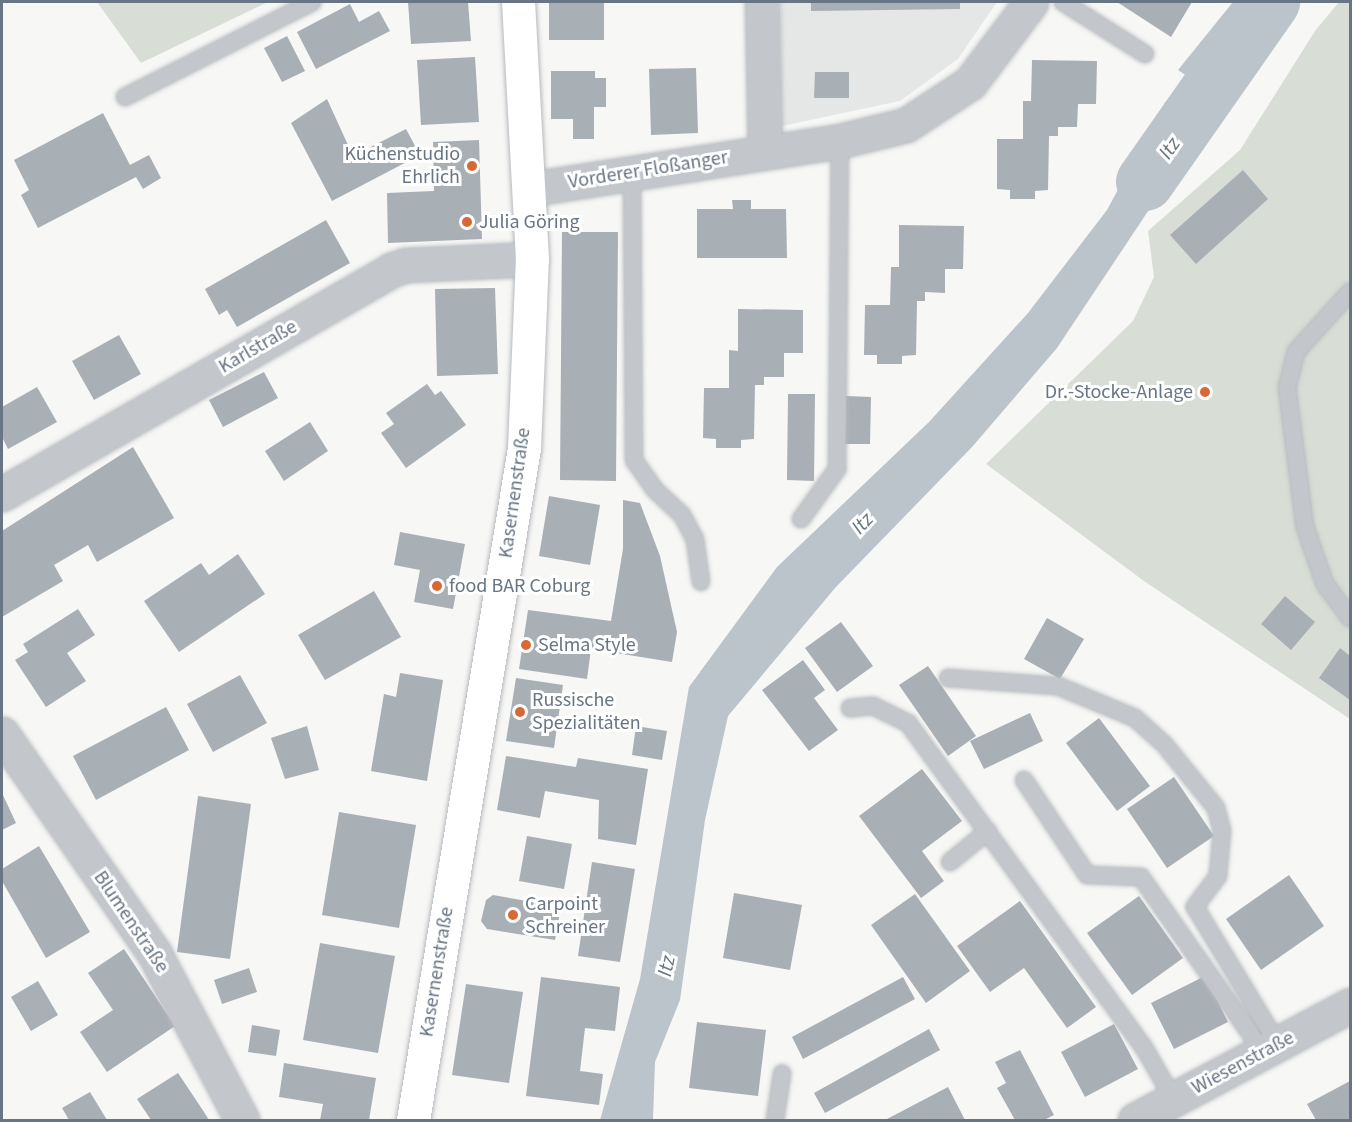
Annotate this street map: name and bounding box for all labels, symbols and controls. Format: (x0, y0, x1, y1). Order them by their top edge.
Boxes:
water label: Itz (1153, 132, 1185, 164)
place label: Küchenstudio Ehrlich (344, 142, 460, 189)
street label: Vorderer Floßanger (567, 146, 729, 194)
marker: Küchenstudio Ehrlich (465, 159, 479, 173)
place label: Julia Göring (479, 210, 580, 234)
marker: Julia Göring (460, 215, 474, 229)
street label: Karlstraße (215, 315, 301, 379)
place label: Dr.-Stocke-Anlage (1045, 380, 1193, 404)
marker: Dr.-Stocke-Anlage (1198, 385, 1212, 399)
street label: Kasernenstraße (494, 426, 536, 560)
water label: Itz (846, 507, 878, 539)
place label: food BAR Coburg (449, 574, 590, 598)
marker: food BAR Coburg (430, 579, 444, 593)
place label: Selma Style (538, 633, 636, 657)
marker: Selma Style (519, 638, 533, 652)
place label: Russische Spezialitäten (532, 688, 641, 735)
marker: Russische Spezialitäten (513, 705, 527, 719)
street label: Blumenstraße (88, 866, 174, 978)
place label: Carpoint Schreiner (525, 892, 605, 939)
street label: Kasernenstraße (415, 905, 459, 1039)
marker: Carpoint Schreiner (506, 908, 520, 922)
water label: Itz (652, 953, 680, 979)
street label: Wiesenstraße (1188, 1026, 1298, 1100)

